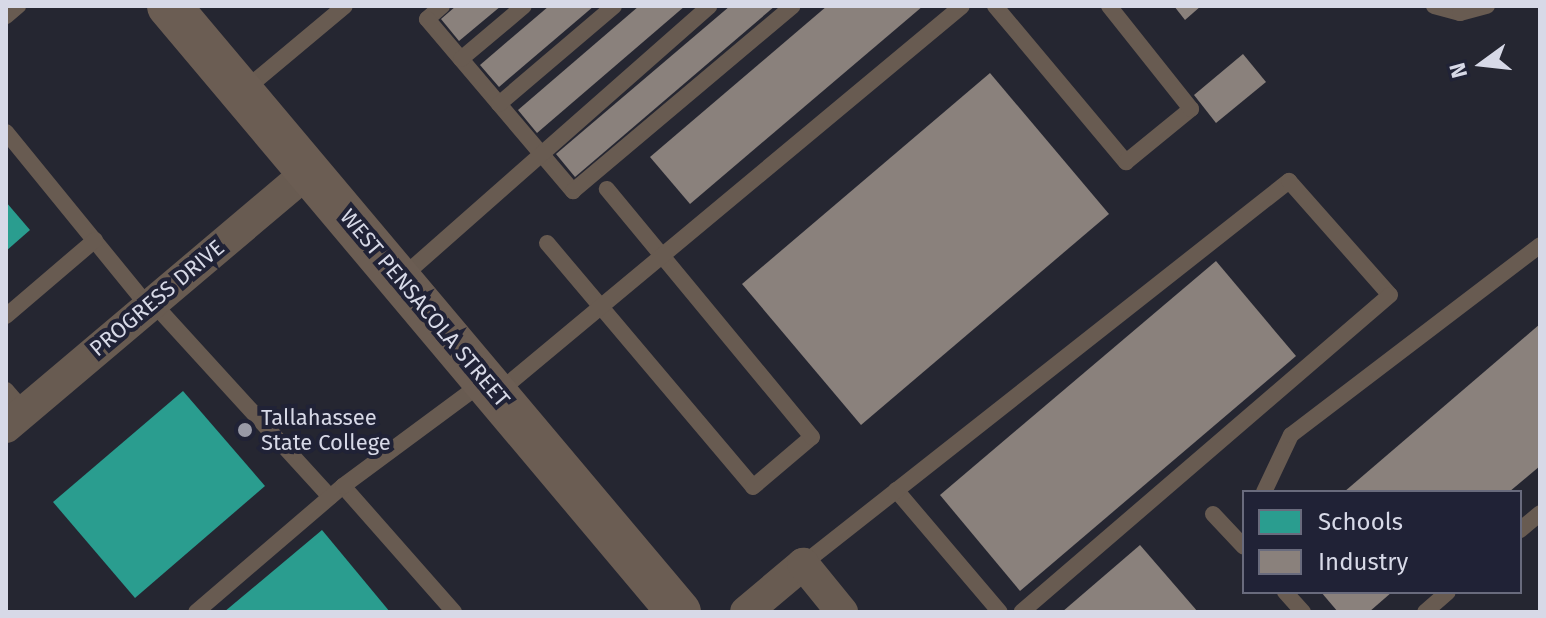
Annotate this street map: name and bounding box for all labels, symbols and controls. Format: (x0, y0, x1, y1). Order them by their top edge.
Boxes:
north arrow (1442, 24, 1522, 104)
text: N (1443, 60, 1473, 81)
street label: WEST PENSACOLA STREET (335, 204, 515, 412)
street label: PROGRESS DRIVE (84, 234, 230, 362)
place label: Tallahassee State College (261, 404, 391, 456)
marker: Tallahassee State College (236, 421, 254, 439)
legend (1242, 490, 1522, 594)
text: Schools (1318, 508, 1403, 536)
text: Industry (1318, 548, 1408, 576)

